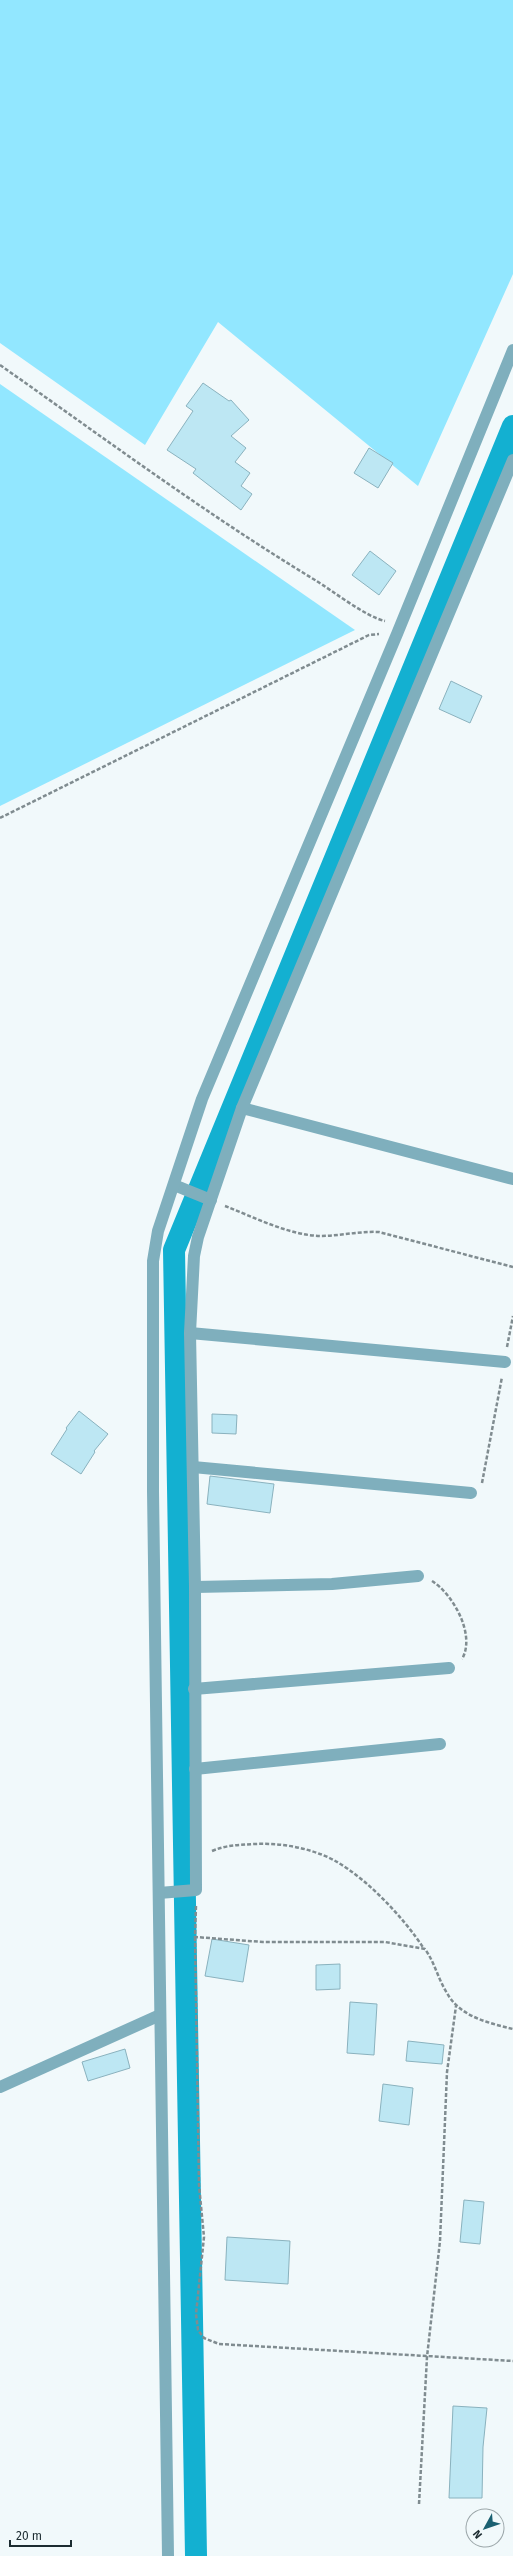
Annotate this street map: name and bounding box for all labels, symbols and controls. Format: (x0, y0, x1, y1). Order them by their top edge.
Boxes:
north arrow (465, 2508, 505, 2548)
scale bar (10, 2522, 71, 2548)
text: N (470, 2527, 485, 2541)
text: 20 m (16, 2529, 42, 2543)

